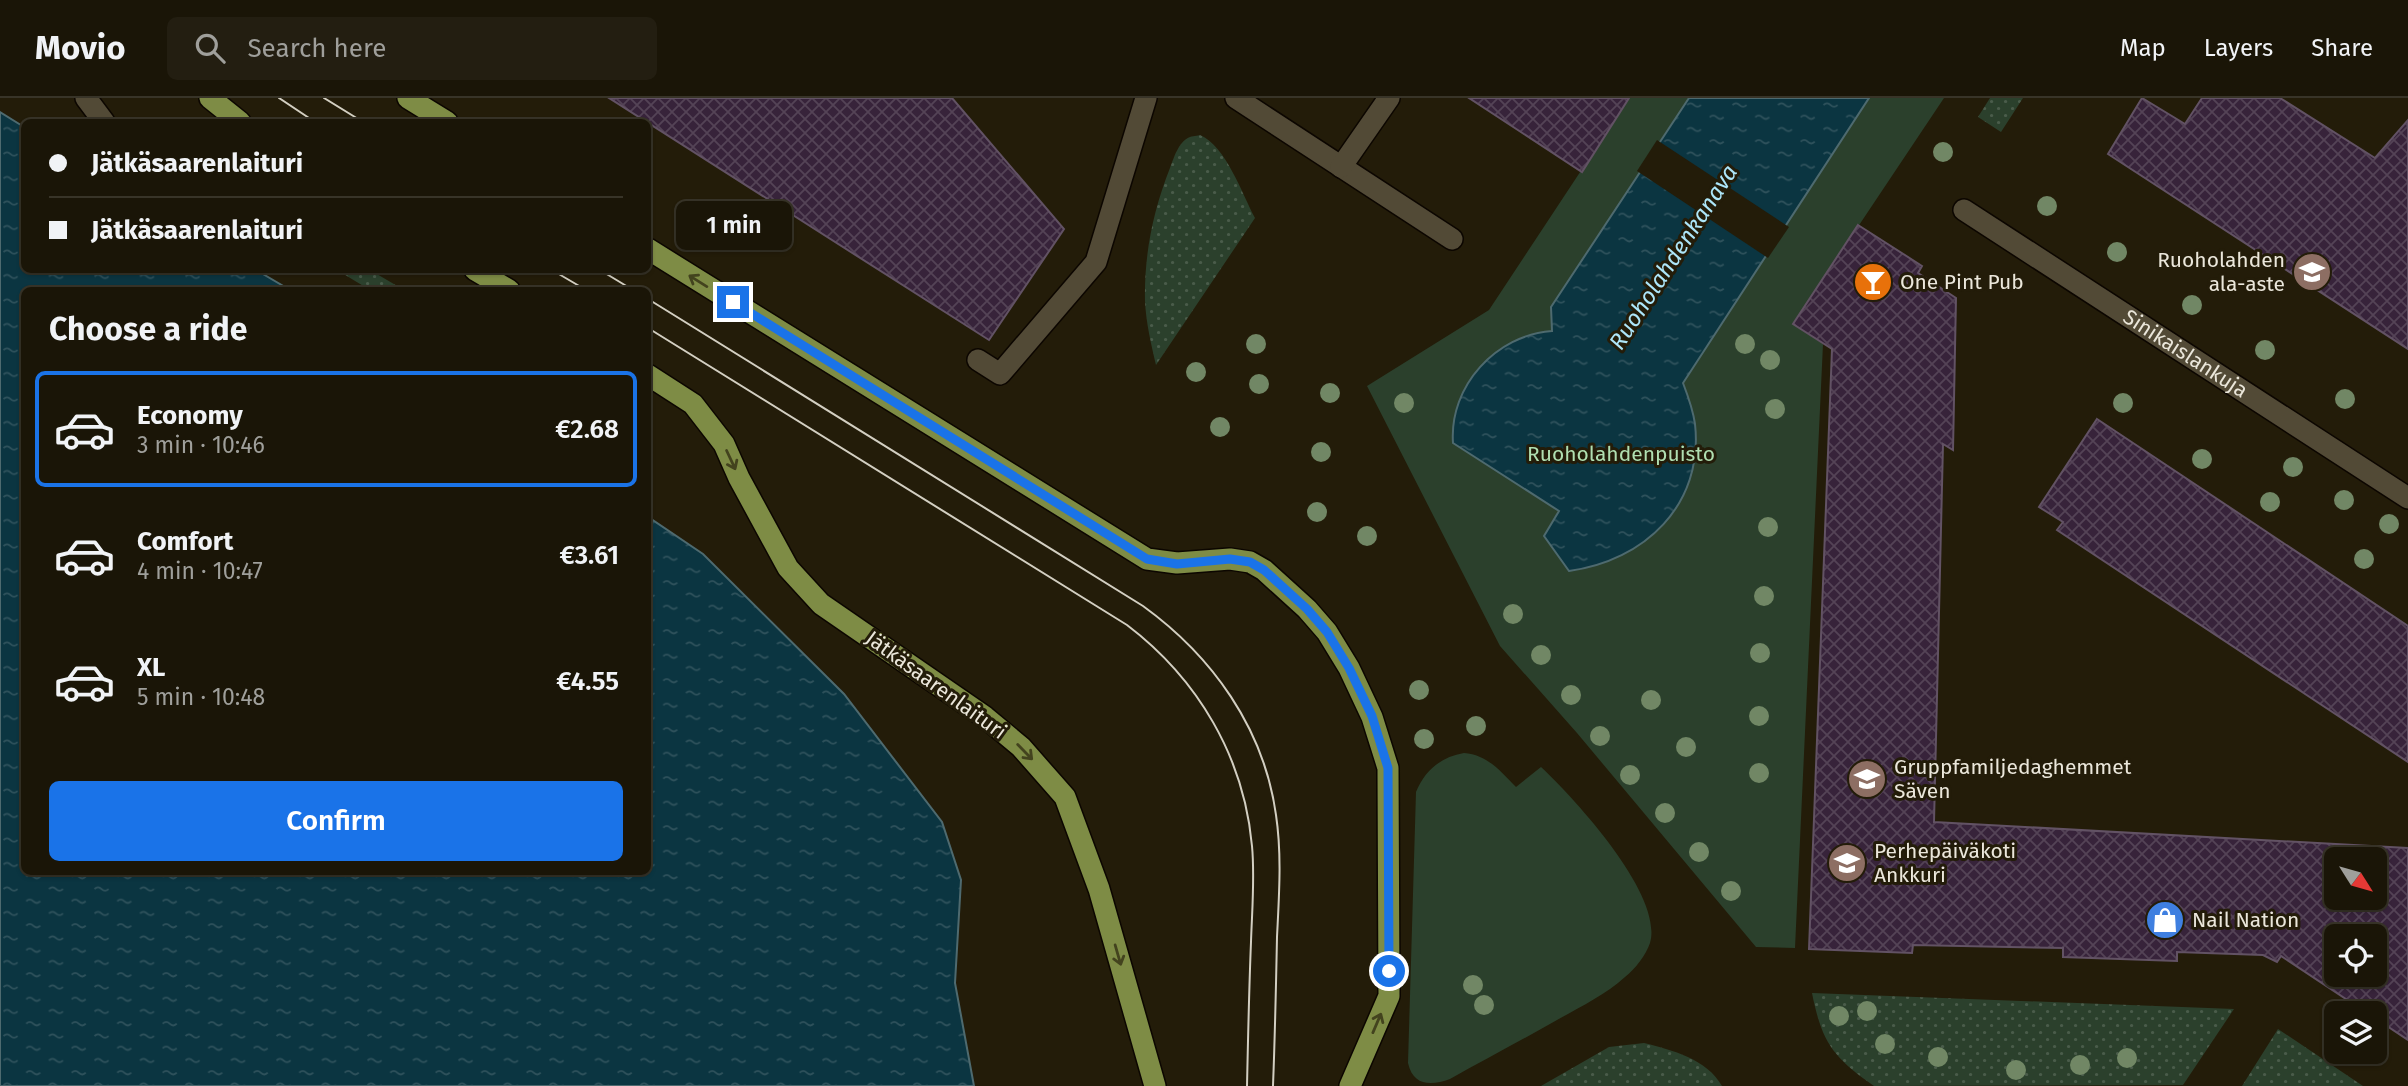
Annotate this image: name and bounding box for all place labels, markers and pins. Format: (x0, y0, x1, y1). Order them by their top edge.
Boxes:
place label: Ruoholahden ala-aste (2157, 247, 2285, 297)
school or university icon: Ruoholahden ala-aste (2291, 251, 2333, 293)
bar icon: One Pint Pub (1852, 261, 1894, 303)
place label: One Pint Pub (1900, 269, 2024, 295)
place label: Gruppfamiljedaghemmet Säven (1894, 754, 2132, 804)
school or university icon: Gruppfamiljedaghemmet Säven (1846, 758, 1888, 800)
place label: Perhepäiväkoti Ankkuri (1874, 838, 2016, 888)
school or university icon: Perhepäiväkoti Ankkuri (1826, 842, 1868, 884)
shop icon: Nail Nation (2144, 899, 2186, 941)
place label: Nail Nation (2192, 907, 2299, 933)

